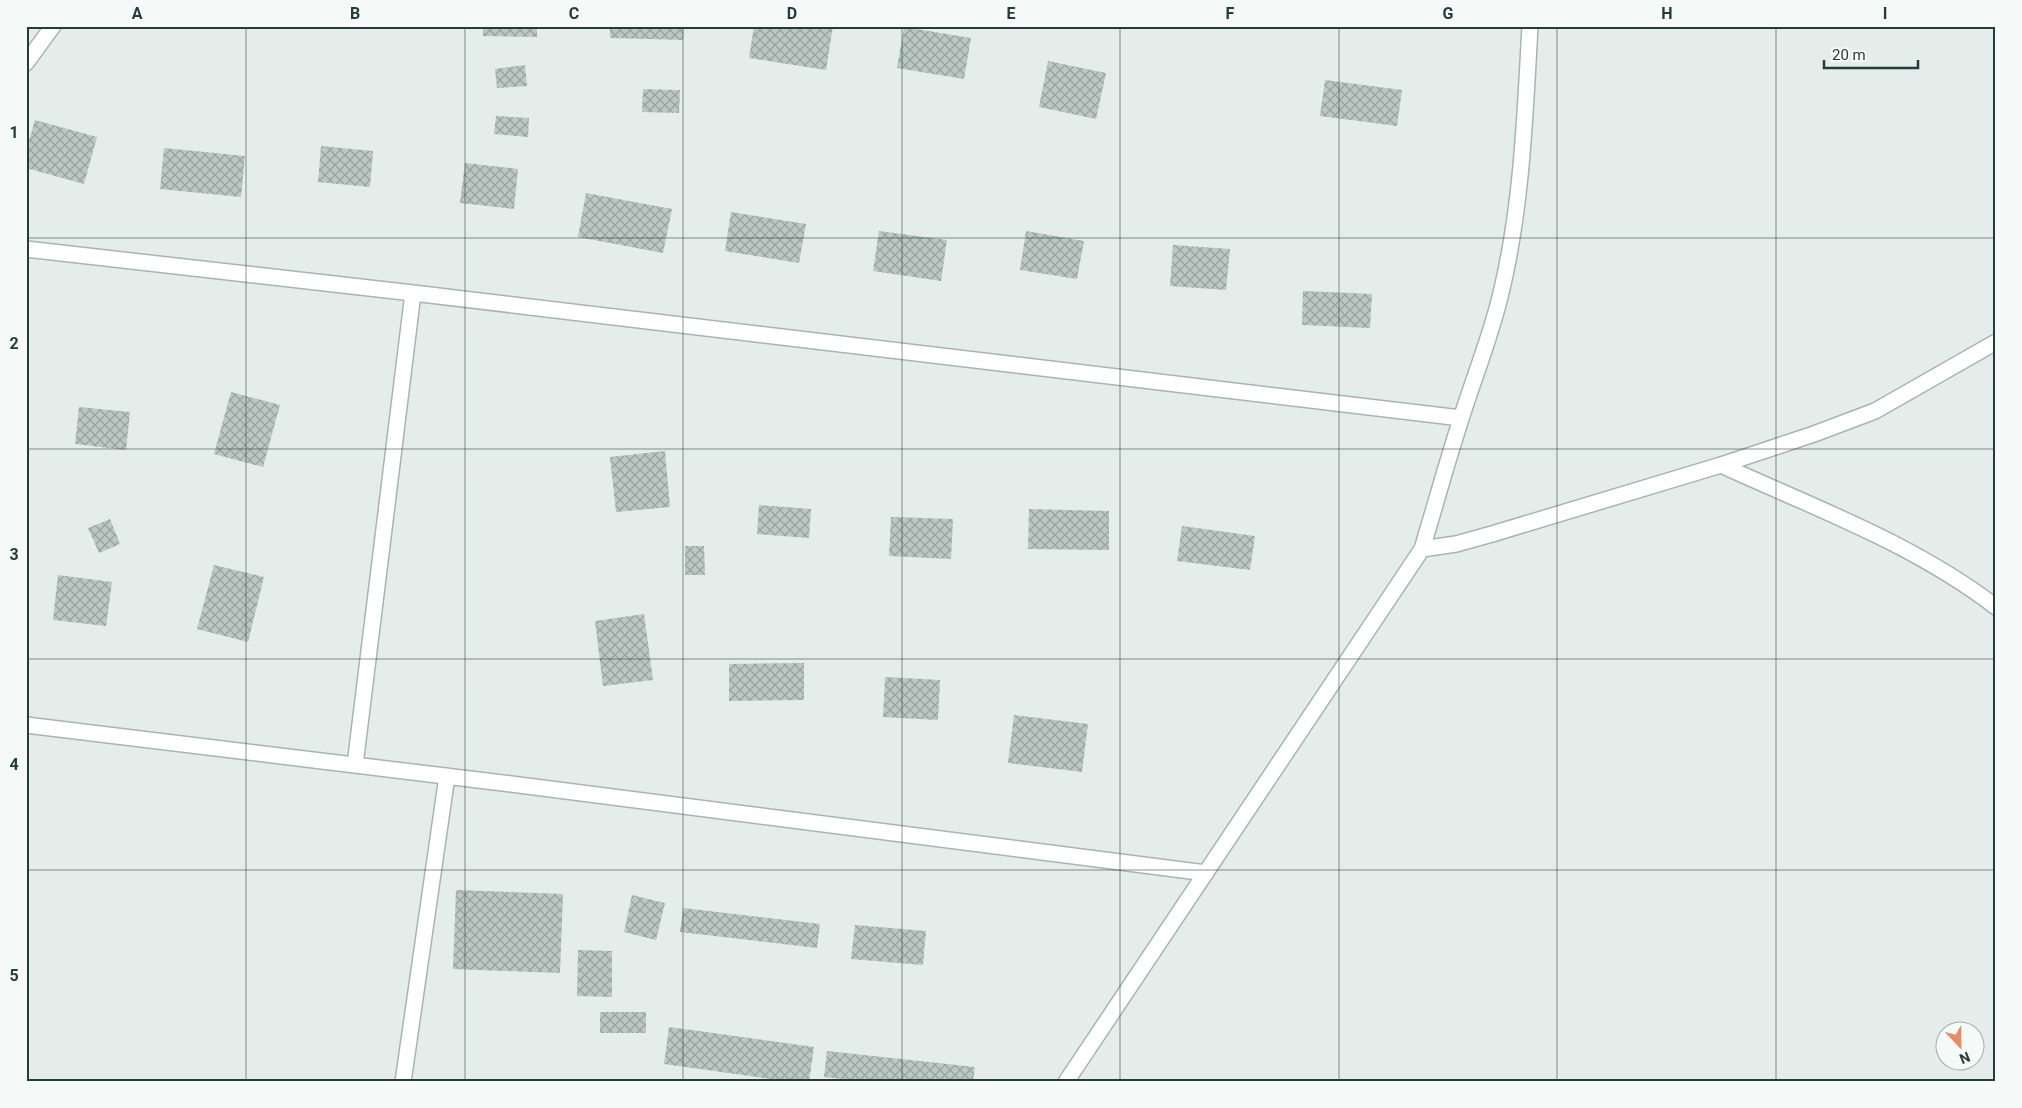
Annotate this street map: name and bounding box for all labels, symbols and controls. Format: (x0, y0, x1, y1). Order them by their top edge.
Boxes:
text: A (132, 4, 143, 23)
text: B (350, 4, 360, 23)
text: C (569, 4, 579, 23)
text: D (787, 4, 797, 23)
text: E (1007, 4, 1016, 23)
text: F (1226, 4, 1235, 23)
text: G (1443, 4, 1454, 23)
text: H (1661, 4, 1673, 23)
text: I (1883, 4, 1887, 23)
scale bar (1824, 38, 1918, 70)
text: 20 m (1832, 46, 1866, 64)
text: 1 (9, 123, 19, 142)
text: 2 (9, 334, 19, 353)
text: 3 (9, 545, 19, 564)
text: 4 (9, 755, 19, 774)
text: 5 (9, 966, 19, 985)
north arrow (1934, 1020, 1984, 1070)
text: N (1957, 1049, 1972, 1067)

